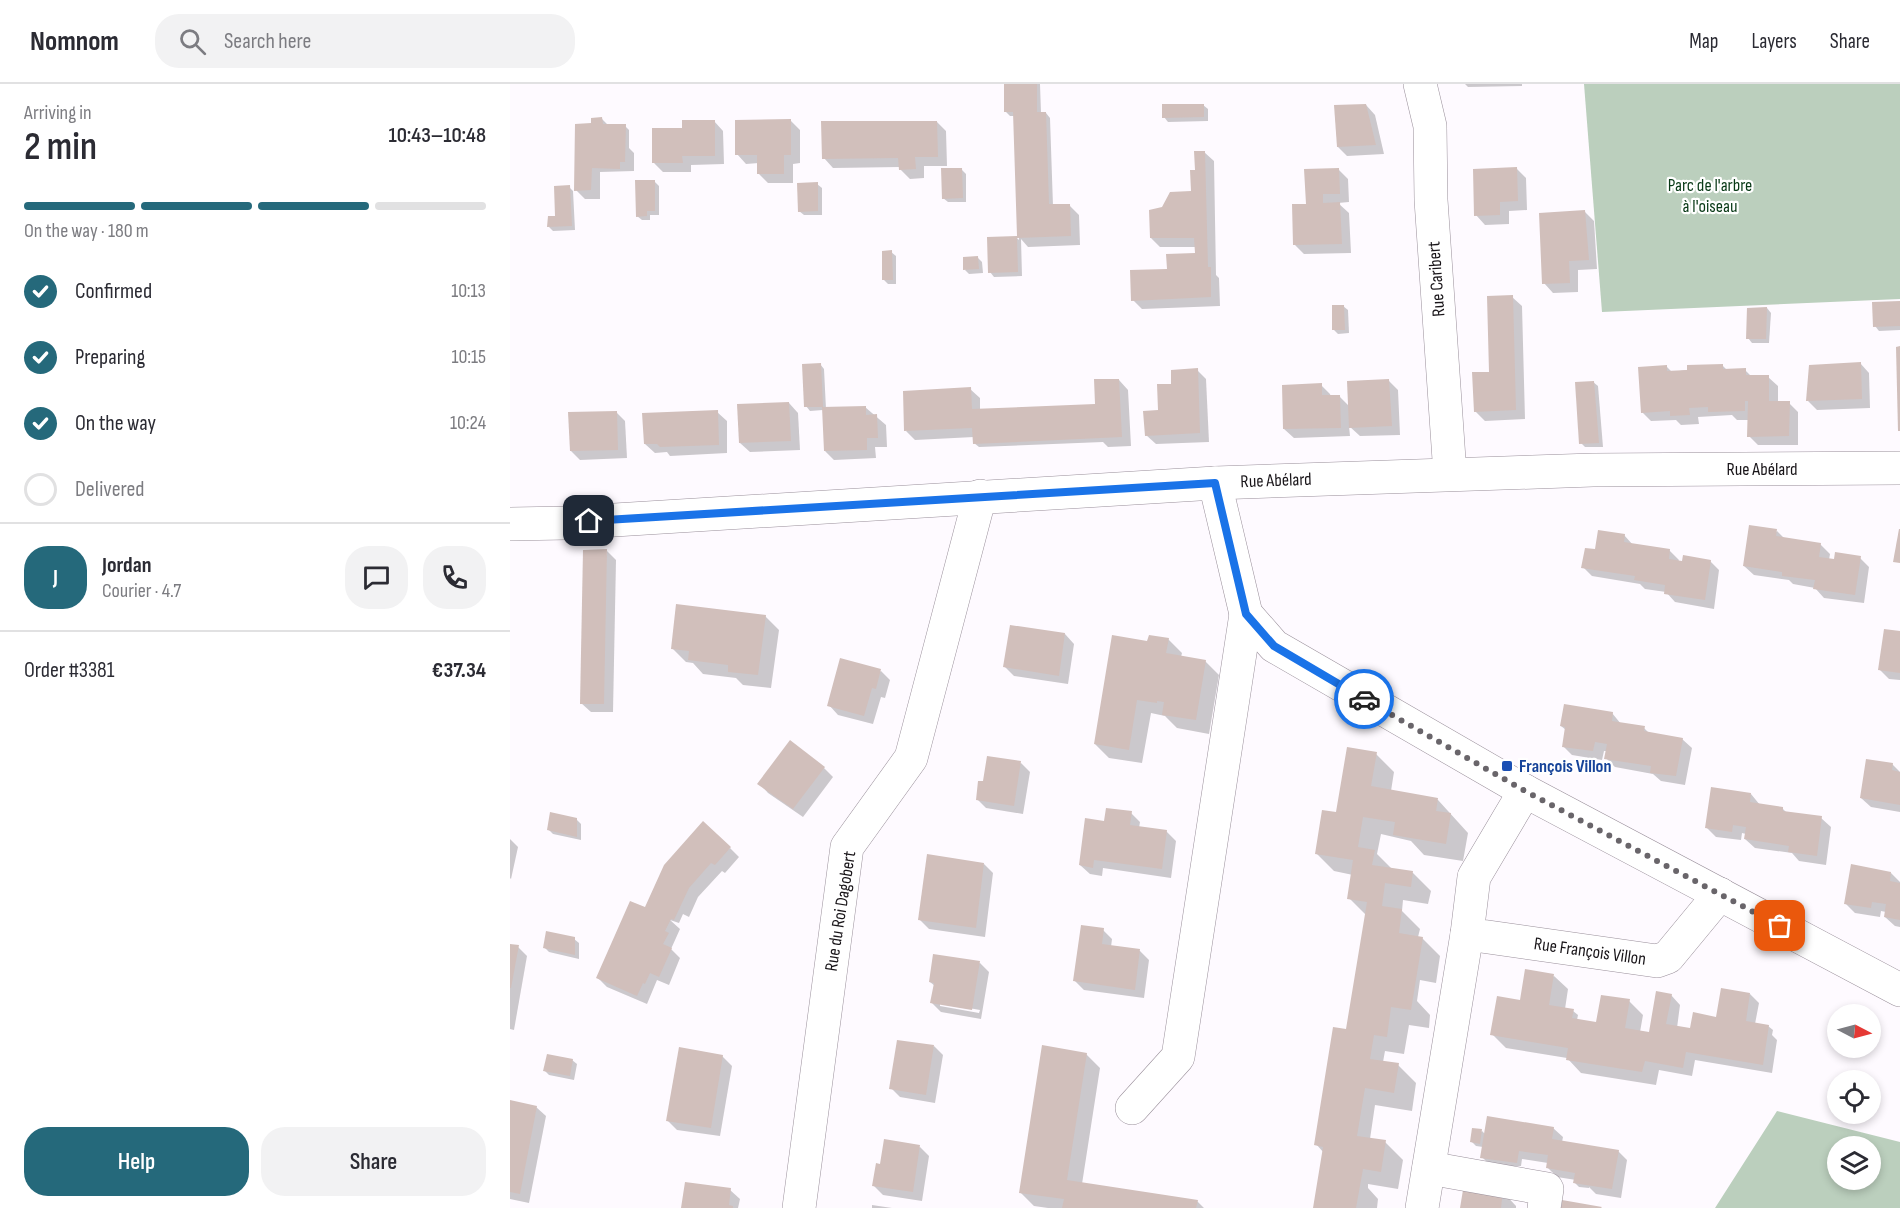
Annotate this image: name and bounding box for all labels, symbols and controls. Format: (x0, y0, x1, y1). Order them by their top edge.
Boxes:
search box (155, 14, 575, 68)
text: Nomnom (30, 25, 119, 58)
icon: search (176, 25, 209, 58)
text: Search here (224, 28, 311, 55)
text: Map (1689, 29, 1718, 54)
text: Layers (1751, 29, 1797, 54)
text: Share (1830, 29, 1870, 54)
text: Arriving in (24, 101, 92, 125)
text: 10:43–10:48 (389, 122, 486, 149)
text: 2 min (24, 124, 97, 171)
park label: Parc de l'arbre à l'oiseau (1668, 175, 1752, 217)
text: On the way · 180 m (24, 219, 149, 243)
street label: Rue Caribert (1423, 240, 1450, 317)
icon: check (24, 275, 57, 308)
text: Confirmed (75, 278, 152, 305)
text: 10:13 (451, 279, 486, 303)
icon: check (24, 341, 57, 374)
text: Preparing (75, 344, 145, 371)
text: 10:15 (452, 345, 486, 369)
icon: check (24, 407, 57, 440)
text: On the way (75, 410, 156, 437)
text: 10:24 (450, 411, 486, 435)
street label: Rue Abélard (1726, 459, 1798, 480)
street label: Rue Abélard (1240, 469, 1312, 492)
text: Delivered (75, 476, 144, 503)
pin (563, 495, 614, 546)
icon: home (572, 504, 605, 537)
button: chat (345, 546, 408, 609)
button: phone (423, 546, 486, 609)
text: Jordan (102, 552, 151, 579)
text: J (53, 564, 58, 591)
text: Courier · 4.7 (102, 579, 181, 603)
text: Order #3381 (24, 657, 114, 684)
text: €37.34 (432, 657, 486, 684)
courier (1334, 669, 1394, 729)
icon: car (1348, 683, 1381, 716)
place label: François Villon (1519, 756, 1611, 777)
marker: François Villon (1500, 759, 1514, 773)
street label: Rue du Roi Dagobert (821, 849, 860, 973)
pin (1754, 900, 1805, 951)
icon: bag (1763, 909, 1796, 942)
street label: Rue François Villon (1533, 933, 1647, 970)
north arrow (1827, 1004, 1881, 1058)
map controls (1827, 1004, 1881, 1190)
button: locate (1827, 1070, 1881, 1124)
button: Help (24, 1127, 249, 1196)
button: Share (261, 1127, 486, 1196)
button: layers (1827, 1136, 1881, 1190)

